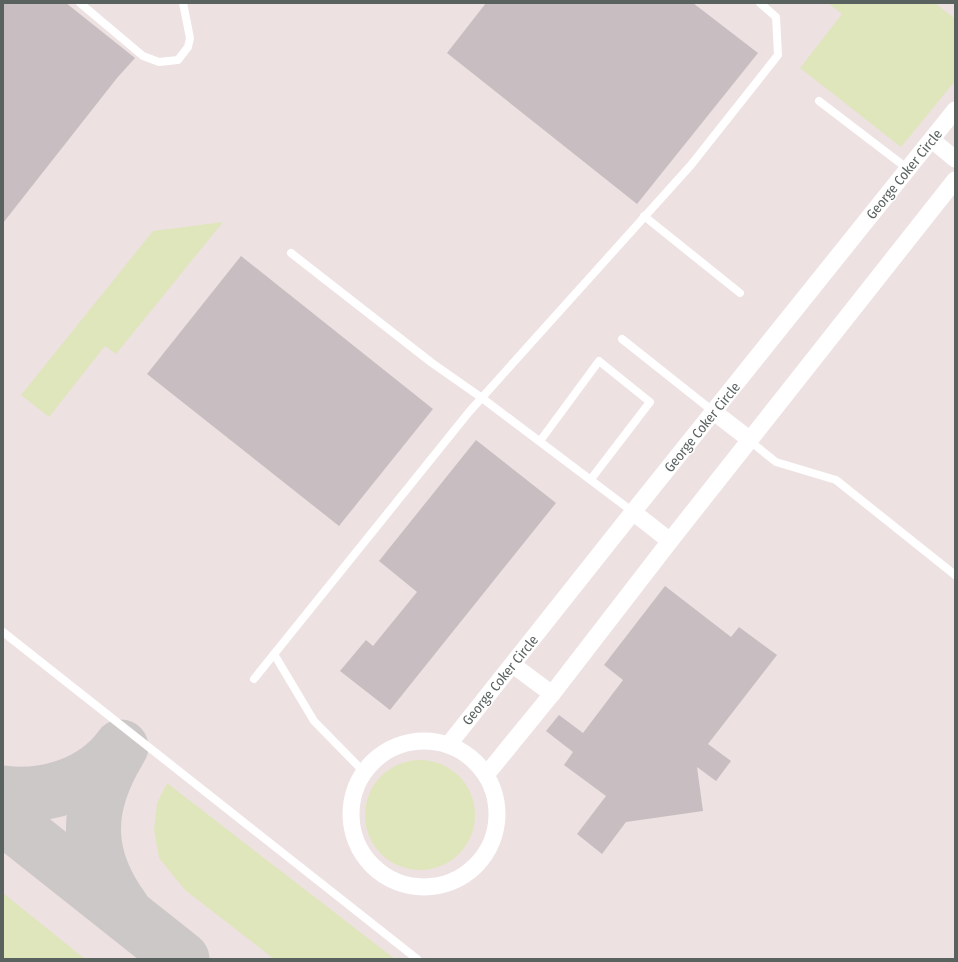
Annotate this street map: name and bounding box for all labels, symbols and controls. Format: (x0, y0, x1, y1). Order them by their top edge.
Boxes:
street label: George Coker Circle (863, 126, 946, 223)
street label: George Coker Circle (661, 379, 744, 476)
street label: George Coker Circle (459, 632, 542, 729)

